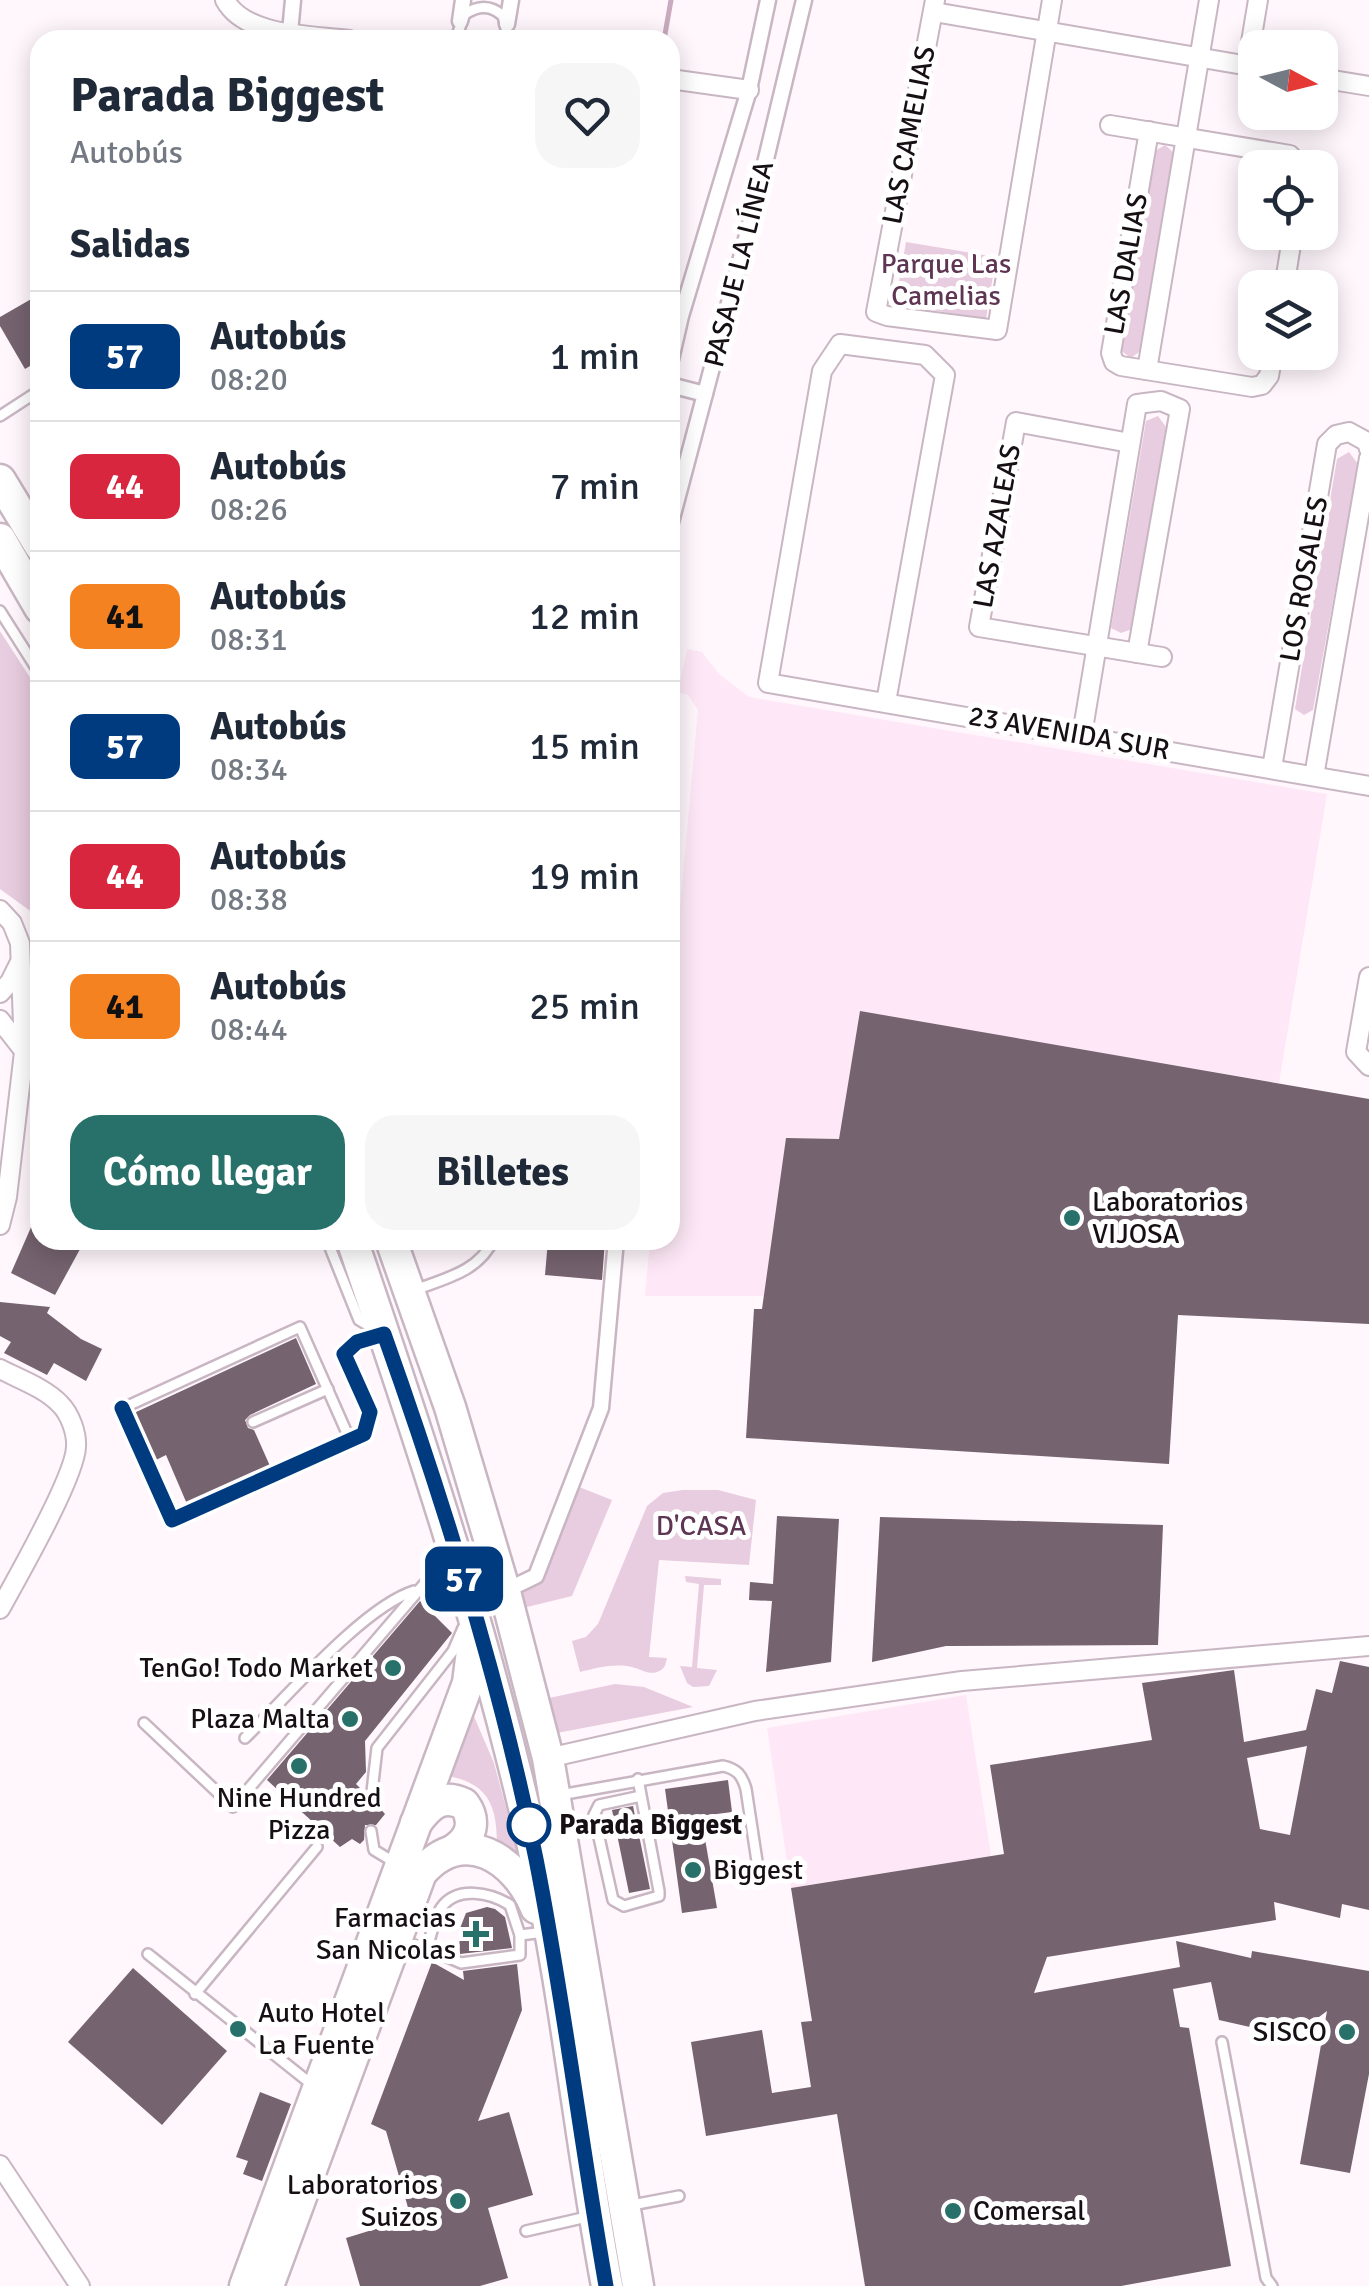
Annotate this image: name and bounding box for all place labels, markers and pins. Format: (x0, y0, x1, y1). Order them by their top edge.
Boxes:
place label: Laboratorios VIJOSA (1092, 1185, 1243, 1251)
marker: Laboratorios VIJOSA (1061, 1207, 1083, 1229)
place label: TenGo! Todo Market (139, 1651, 373, 1685)
marker: TenGo! Todo Market (382, 1657, 404, 1679)
place label: Plaza Malta (190, 1702, 330, 1736)
marker: Plaza Malta (339, 1708, 361, 1730)
marker: Nine Hundred Pizza (288, 1755, 310, 1777)
place label: Nine Hundred Pizza (216, 1781, 382, 1847)
marker: Parada Biggest (508, 1804, 550, 1846)
place label: Parada Biggest (559, 1808, 743, 1842)
place label: Biggest (713, 1853, 803, 1887)
marker: Biggest (682, 1859, 704, 1881)
place label: Farmacias San Nicolas (316, 1901, 456, 1967)
marker: Farmacias San Nicolas (465, 1923, 487, 1945)
place label: Auto Hotel La Fuente (258, 1996, 385, 2062)
place label: SISCO (1253, 2015, 1327, 2049)
marker: Auto Hotel La Fuente (227, 2018, 249, 2040)
marker: SISCO (1336, 2021, 1358, 2043)
place label: Laboratorios Suizos (287, 2168, 438, 2234)
marker: Laboratorios Suizos (447, 2190, 469, 2212)
place label: Comersal (973, 2194, 1086, 2228)
marker: Comersal (942, 2200, 964, 2222)

